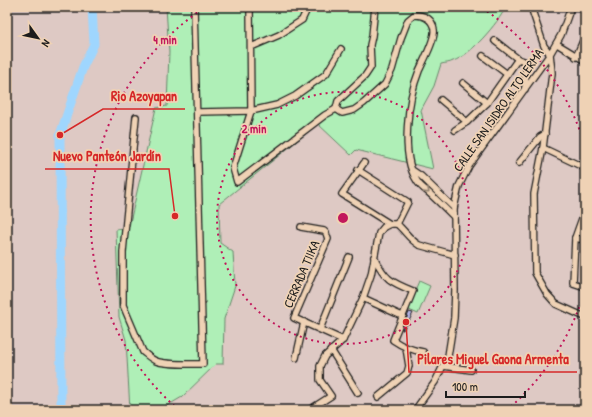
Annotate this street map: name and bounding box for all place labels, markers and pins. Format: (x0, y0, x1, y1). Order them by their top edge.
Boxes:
callout: Rio Azoyapan (103, 83, 185, 109)
callout: Nuevo Panteón Jardín (45, 143, 169, 169)
centre of rings (336, 211, 350, 225)
callout: Pilares Miguel Gaona Armenta (409, 346, 577, 372)

